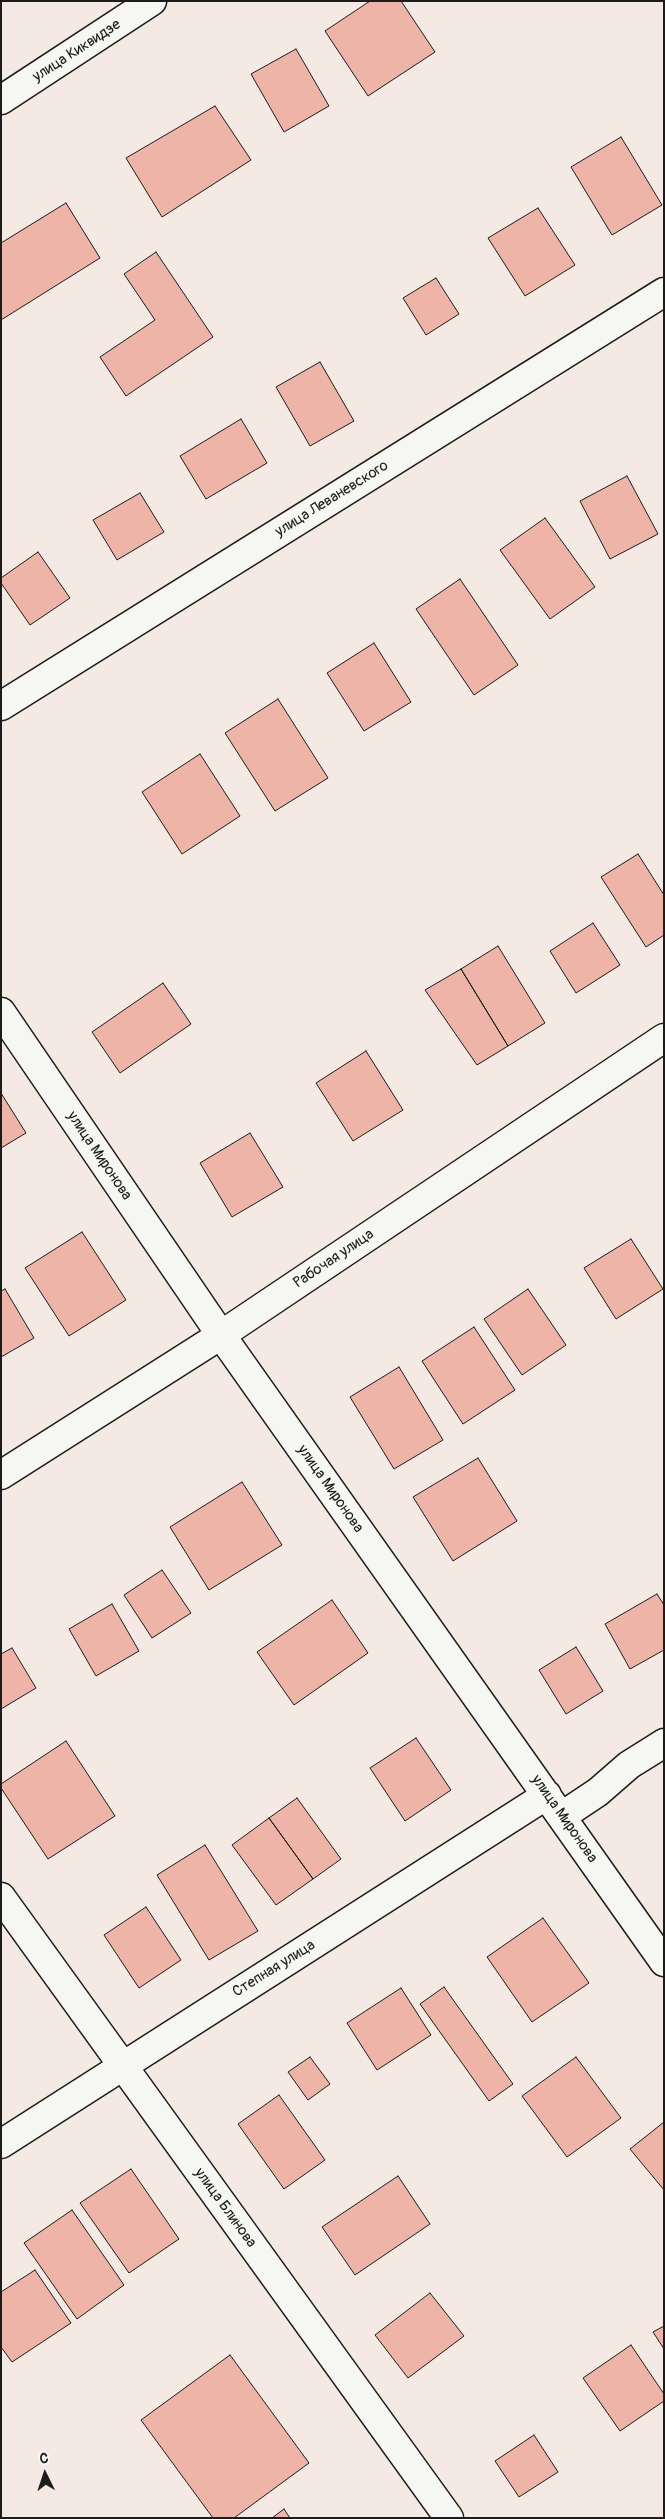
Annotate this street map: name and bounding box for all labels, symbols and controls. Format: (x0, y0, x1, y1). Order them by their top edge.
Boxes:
street label: улица Киквидзе (30, 16, 124, 86)
street label: улица Леваневского (272, 457, 392, 541)
street label: улица Миронова (63, 1108, 135, 1204)
street label: Рабочая улица (290, 1226, 378, 1292)
street label: улица Миронова (293, 1442, 367, 1536)
street label: улица Миронова (527, 1772, 601, 1866)
street label: Степная улица (229, 1936, 319, 2002)
street label: улица Блинова (190, 2165, 260, 2251)
north arrow (20, 2449, 70, 2499)
text: С (39, 2450, 49, 2467)

